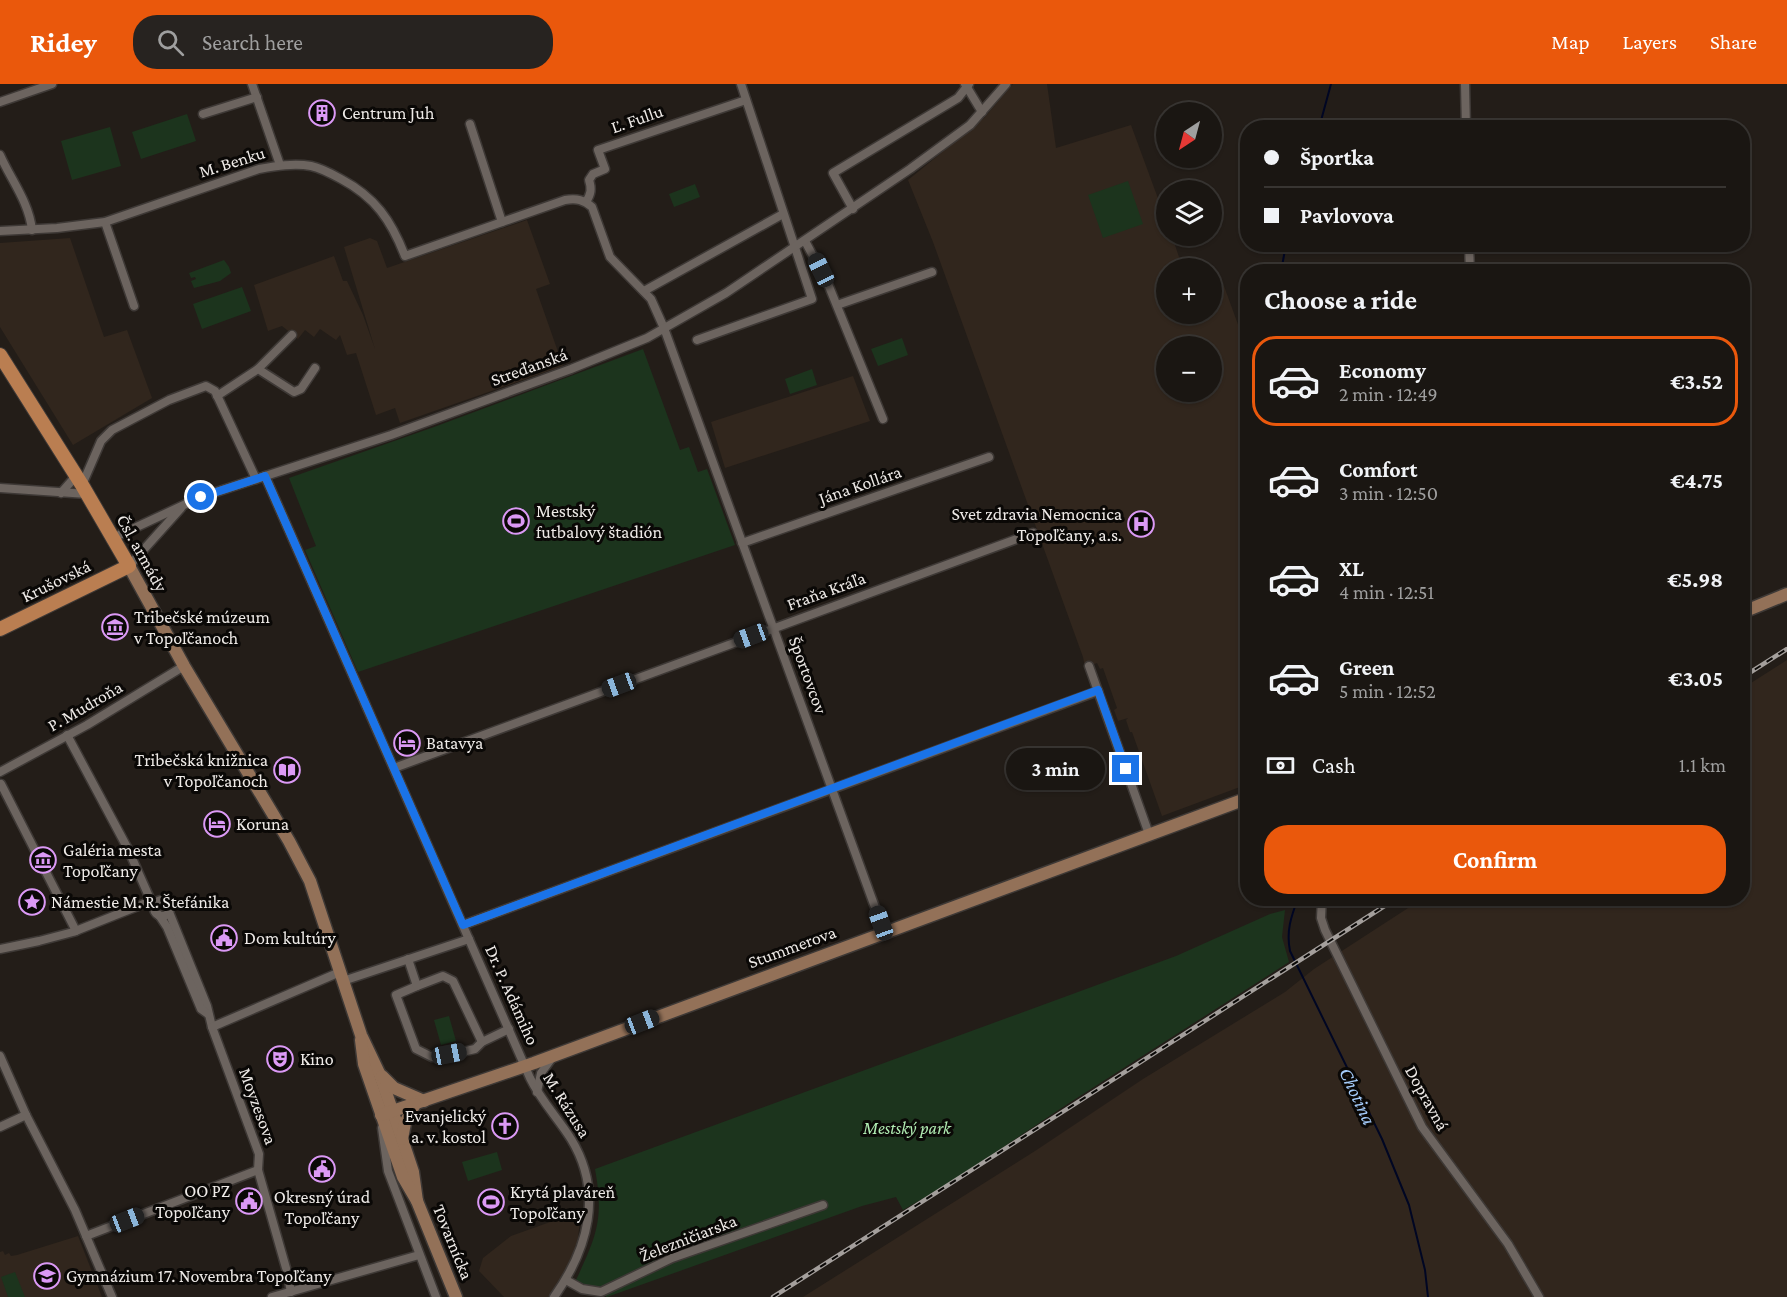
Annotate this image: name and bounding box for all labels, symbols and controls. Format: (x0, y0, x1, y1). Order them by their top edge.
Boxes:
search box (133, 15, 553, 69)
icon: search (154, 26, 187, 59)
text: Ridey (30, 27, 97, 58)
text: Search here (202, 30, 303, 55)
text: Map (1551, 30, 1590, 54)
text: Layers (1623, 30, 1677, 54)
text: Share (1710, 30, 1757, 54)
building icon: Centrum Juh (307, 98, 337, 128)
street label: Ľ. Fullu (608, 101, 666, 137)
north arrow (1156, 102, 1222, 168)
map controls (1156, 102, 1222, 402)
place label: Centrum Juh (342, 103, 435, 123)
street label: M. Benku (197, 142, 268, 181)
text: Športka (1300, 145, 1374, 170)
button: layers (1156, 180, 1222, 246)
text: Pavlovova (1300, 203, 1394, 228)
car (805, 250, 837, 290)
button: + (1156, 258, 1222, 324)
text: Choose a ride (1264, 285, 1417, 315)
button: − (1156, 336, 1222, 402)
street label: Streďanská (488, 344, 570, 390)
icon: car (1267, 354, 1321, 408)
text: Economy (1339, 358, 1426, 383)
text: €3.52 (1670, 369, 1723, 394)
text: 2 min · 12:49 (1339, 383, 1438, 405)
icon: car (1267, 453, 1321, 507)
text: Comfort (1339, 457, 1417, 482)
street label: Jána Kollára (814, 462, 904, 509)
text: €4.75 (1670, 468, 1723, 493)
text: 3 min · 12:50 (1339, 482, 1438, 504)
route start (187, 483, 214, 510)
place label: Mestský futbalový štadión (536, 501, 663, 542)
place label: Svet zdravia Nemocnica Topoľčany, a.s. (952, 504, 1122, 545)
sports icon: Mestský futbalový štadión (501, 506, 531, 536)
hospital icon: Svet zdravia Nemocnica Topoľčany, a.s. (1126, 509, 1156, 539)
street label: Čsl. armády (113, 511, 172, 596)
icon: car (1267, 552, 1321, 606)
street label: Krušovská (18, 556, 94, 606)
text: XL (1339, 556, 1364, 581)
text: €5.98 (1667, 567, 1723, 592)
street label: Fraňa Kráľa (784, 568, 868, 614)
text: 4 min · 12:51 (1339, 581, 1434, 603)
place label: Tribečské múzeum v Topoľčanoch (133, 607, 270, 648)
museum icon: Tribečské múzeum v Topoľčanoch (100, 612, 130, 642)
car (731, 621, 771, 651)
street label: Športovcov (785, 634, 831, 717)
icon: car (1267, 651, 1321, 705)
text: Green (1339, 655, 1395, 680)
text: €3.05 (1668, 666, 1723, 691)
car (599, 670, 639, 700)
street label: P. Mudroňa (44, 677, 126, 735)
text: 5 min · 12:52 (1339, 680, 1436, 702)
hotel icon: Batavya (392, 728, 422, 758)
place label: Batavya (426, 733, 483, 753)
callout: 3 min (1006, 748, 1105, 790)
icon: cash (1264, 749, 1297, 782)
place label: Tribečská knižnica v Topoľčanoch (134, 750, 268, 791)
text: Cash (1312, 753, 1356, 778)
text: 1.1 km (1679, 754, 1726, 776)
library icon: Tribečská knižnica v Topoľčanoch (272, 755, 302, 785)
route end (1112, 755, 1139, 782)
text: 3 min (1032, 758, 1079, 780)
hotel icon: Koruna (202, 809, 232, 839)
place label: Koruna (236, 814, 289, 834)
button: Confirm (1264, 825, 1726, 894)
place label: Galéria mesta Topoľčany (63, 840, 162, 881)
museum icon: Galéria mesta Topoľčany (28, 845, 58, 875)
place icon: Námestie M. R. Štefánika (17, 887, 47, 917)
place label: Námestie M. R. Štefánika (51, 892, 229, 912)
car (866, 903, 896, 943)
street label: Stummerova (745, 922, 839, 972)
public building icon: Dom kultúry (209, 923, 239, 953)
place label: Dom kultúry (244, 928, 336, 948)
street label: Dr. P. Adámiho (481, 942, 543, 1048)
car (622, 1007, 662, 1037)
car (430, 1042, 468, 1066)
theatre icon: Kino (265, 1044, 295, 1074)
place label: Kino (300, 1049, 334, 1069)
street label: Dopravná (1401, 1062, 1453, 1134)
water label: Chotina (1335, 1064, 1381, 1128)
street label: Moyzesova (235, 1065, 281, 1147)
street label: M. Rázusa (539, 1069, 595, 1141)
place label: Evanjelický a. v. kostol (405, 1106, 487, 1147)
church icon: Evanjelický a. v. kostol (490, 1111, 520, 1141)
park label: Mestský park (862, 1118, 952, 1138)
public building icon: Okresný úrad Topoľčany (307, 1154, 337, 1184)
place label: OO PZ Topoľčany (155, 1181, 231, 1222)
place label: Krytá plaváreň Topoľčany (510, 1182, 616, 1223)
public building icon: OO PZ Topoľčany (234, 1186, 264, 1216)
place label: Okresný úrad Topoľčany (274, 1187, 371, 1228)
sports icon: Krytá plaváreň Topoľčany (476, 1187, 506, 1217)
street label: Tovarnícka (429, 1201, 477, 1283)
car (107, 1205, 147, 1235)
street label: Železničiarska (637, 1210, 739, 1266)
school or university icon: Gymnázium 17. Novembra Topoľčany (32, 1261, 62, 1291)
place label: Gymnázium 17. Novembra Topoľčany (66, 1266, 332, 1286)

